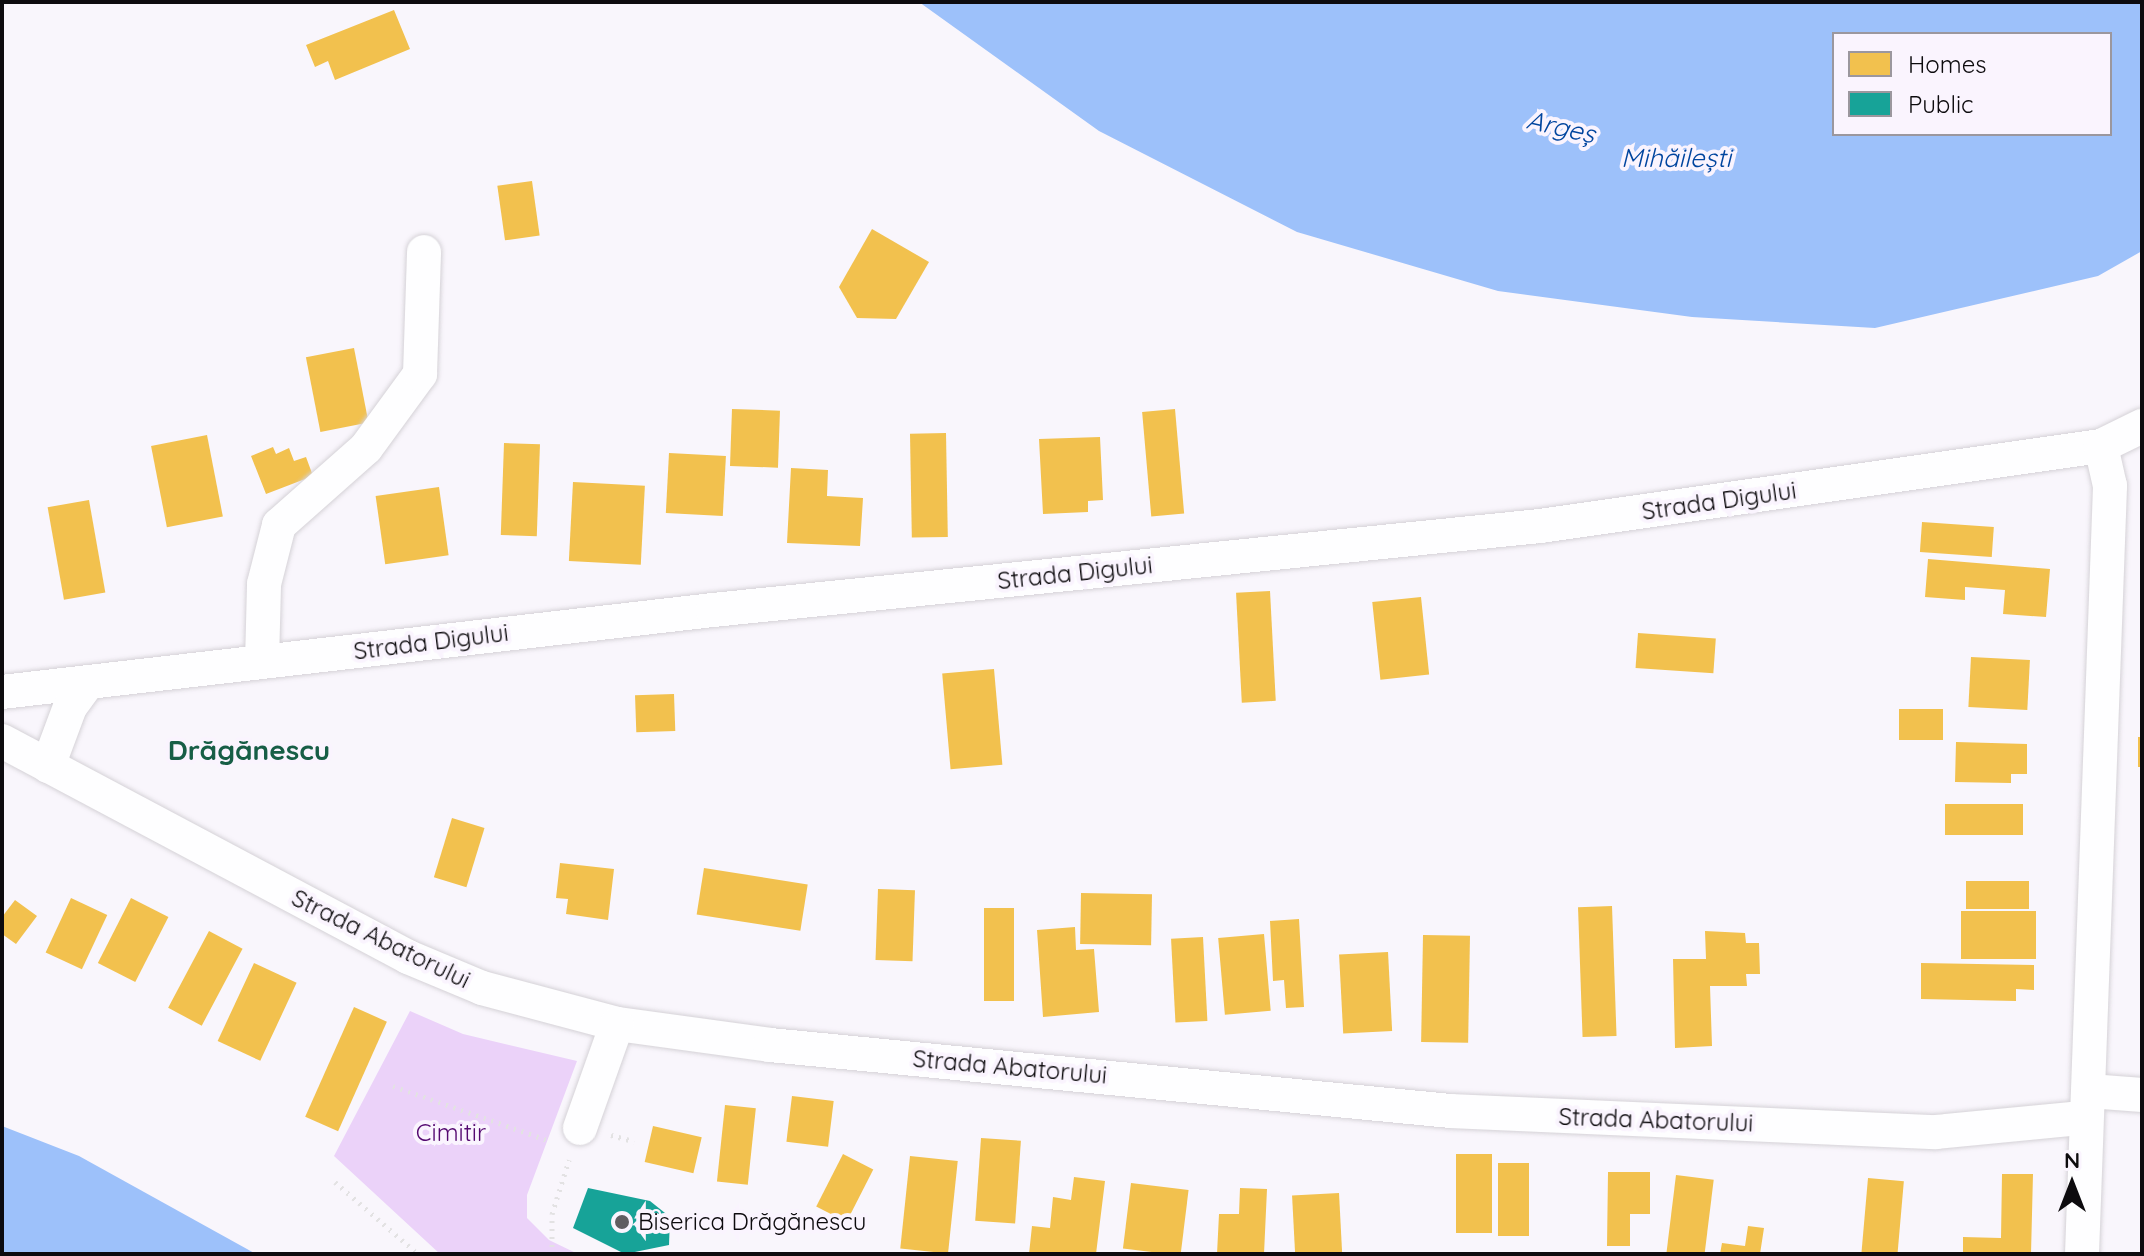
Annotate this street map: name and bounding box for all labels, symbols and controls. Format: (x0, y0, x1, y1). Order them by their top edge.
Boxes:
legend (1832, 32, 2112, 136)
text: Homes (1908, 49, 1986, 79)
text: Public (1908, 89, 1973, 119)
water label: Argeș (1524, 104, 1598, 150)
water label: Mihăilești (1621, 142, 1731, 174)
street label: Strada Digului (1640, 476, 1798, 526)
street label: Strada Digului (996, 551, 1154, 595)
street label: Strada Digului (352, 618, 510, 666)
district label: Drăgănescu (168, 733, 330, 767)
street label: Strada Abatorului (287, 883, 475, 995)
street label: Strada Abatorului (912, 1044, 1108, 1090)
street label: Strada Abatorului (1558, 1102, 1754, 1138)
park label: Cimitir (416, 1119, 486, 1147)
north arrow (2032, 1144, 2112, 1224)
text: N (2064, 1146, 2080, 1174)
place label: Biserica Drăgănescu (638, 1208, 866, 1236)
marker: Biserica Drăgănescu (613, 1213, 631, 1231)

